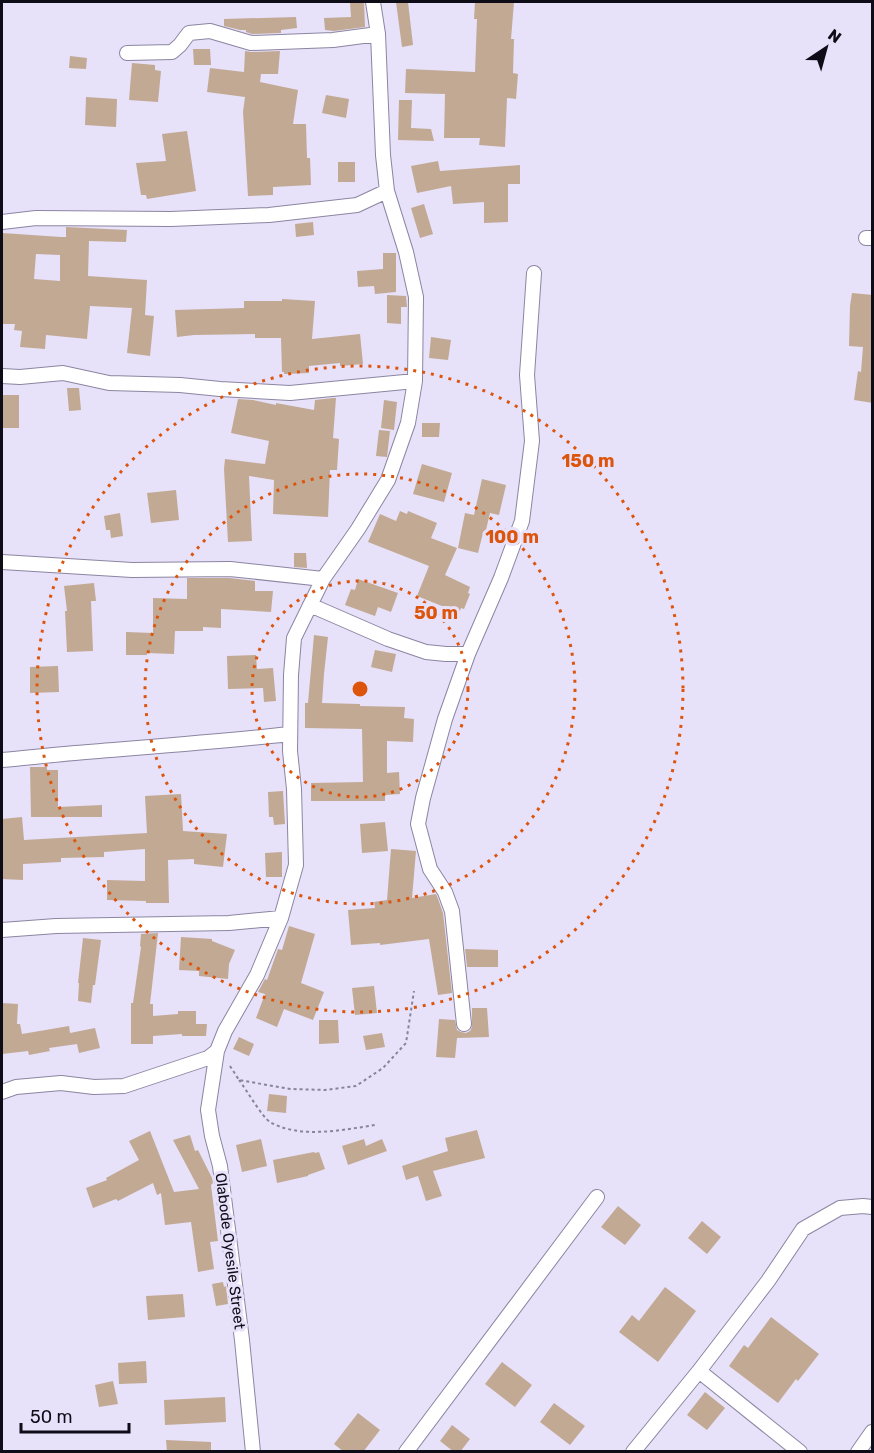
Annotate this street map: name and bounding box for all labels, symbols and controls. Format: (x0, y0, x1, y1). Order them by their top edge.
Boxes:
north arrow (796, 18, 856, 78)
text: N (824, 25, 845, 47)
text: 150 m (561, 450, 615, 472)
text: 100 m (485, 526, 539, 548)
text: 50 m (414, 602, 458, 624)
centre of rings (350, 679, 370, 699)
street label: Olabode Oyesile Street (211, 1172, 249, 1330)
scale bar (21, 1396, 129, 1434)
text: 50 m (30, 1406, 73, 1428)

